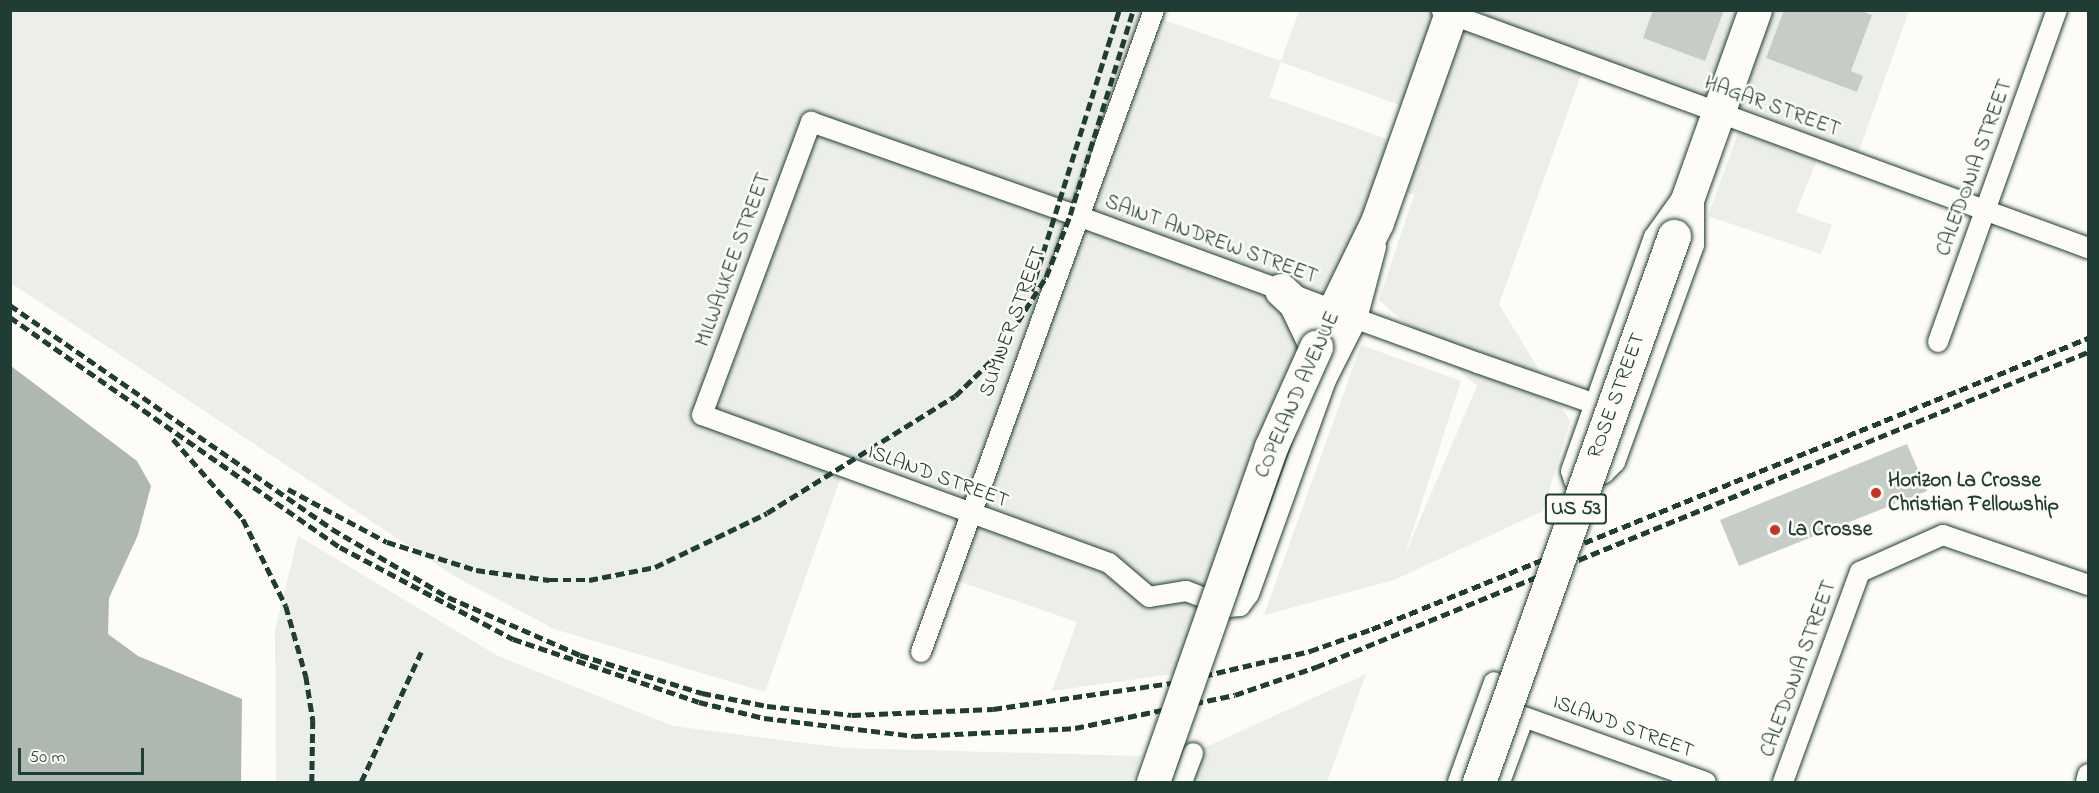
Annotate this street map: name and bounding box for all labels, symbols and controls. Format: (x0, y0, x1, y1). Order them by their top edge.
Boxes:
street label: HAGAR STREET (1701, 71, 1843, 143)
street label: CALEDONIA STREET (1931, 76, 2019, 260)
street label: MILWAUKEE STREET (691, 170, 777, 350)
street label: SAINT ANDREW STREET (1101, 190, 1321, 290)
street label: SUMNER STREET (974, 244, 1052, 400)
street label: COPELAND AVENUE (1250, 308, 1346, 482)
street label: ROSE STREET (1583, 330, 1651, 462)
street label: ISLAND STREET (864, 440, 1012, 514)
place label: Horizon La Crosse Christian Fellowship (1888, 468, 2059, 518)
marker: Horizon La Crosse Christian Fellowship (1869, 486, 1883, 500)
road number: US 53 (1544, 492, 1608, 526)
place label: La Crosse (1788, 517, 1872, 543)
marker: La Crosse (1766, 521, 1784, 539)
street label: CALEDONIA STREET (1755, 577, 1843, 761)
street label: ISLAND STREET (1549, 690, 1697, 764)
scale bar (21, 736, 147, 774)
text: 50 m (29, 745, 66, 771)

